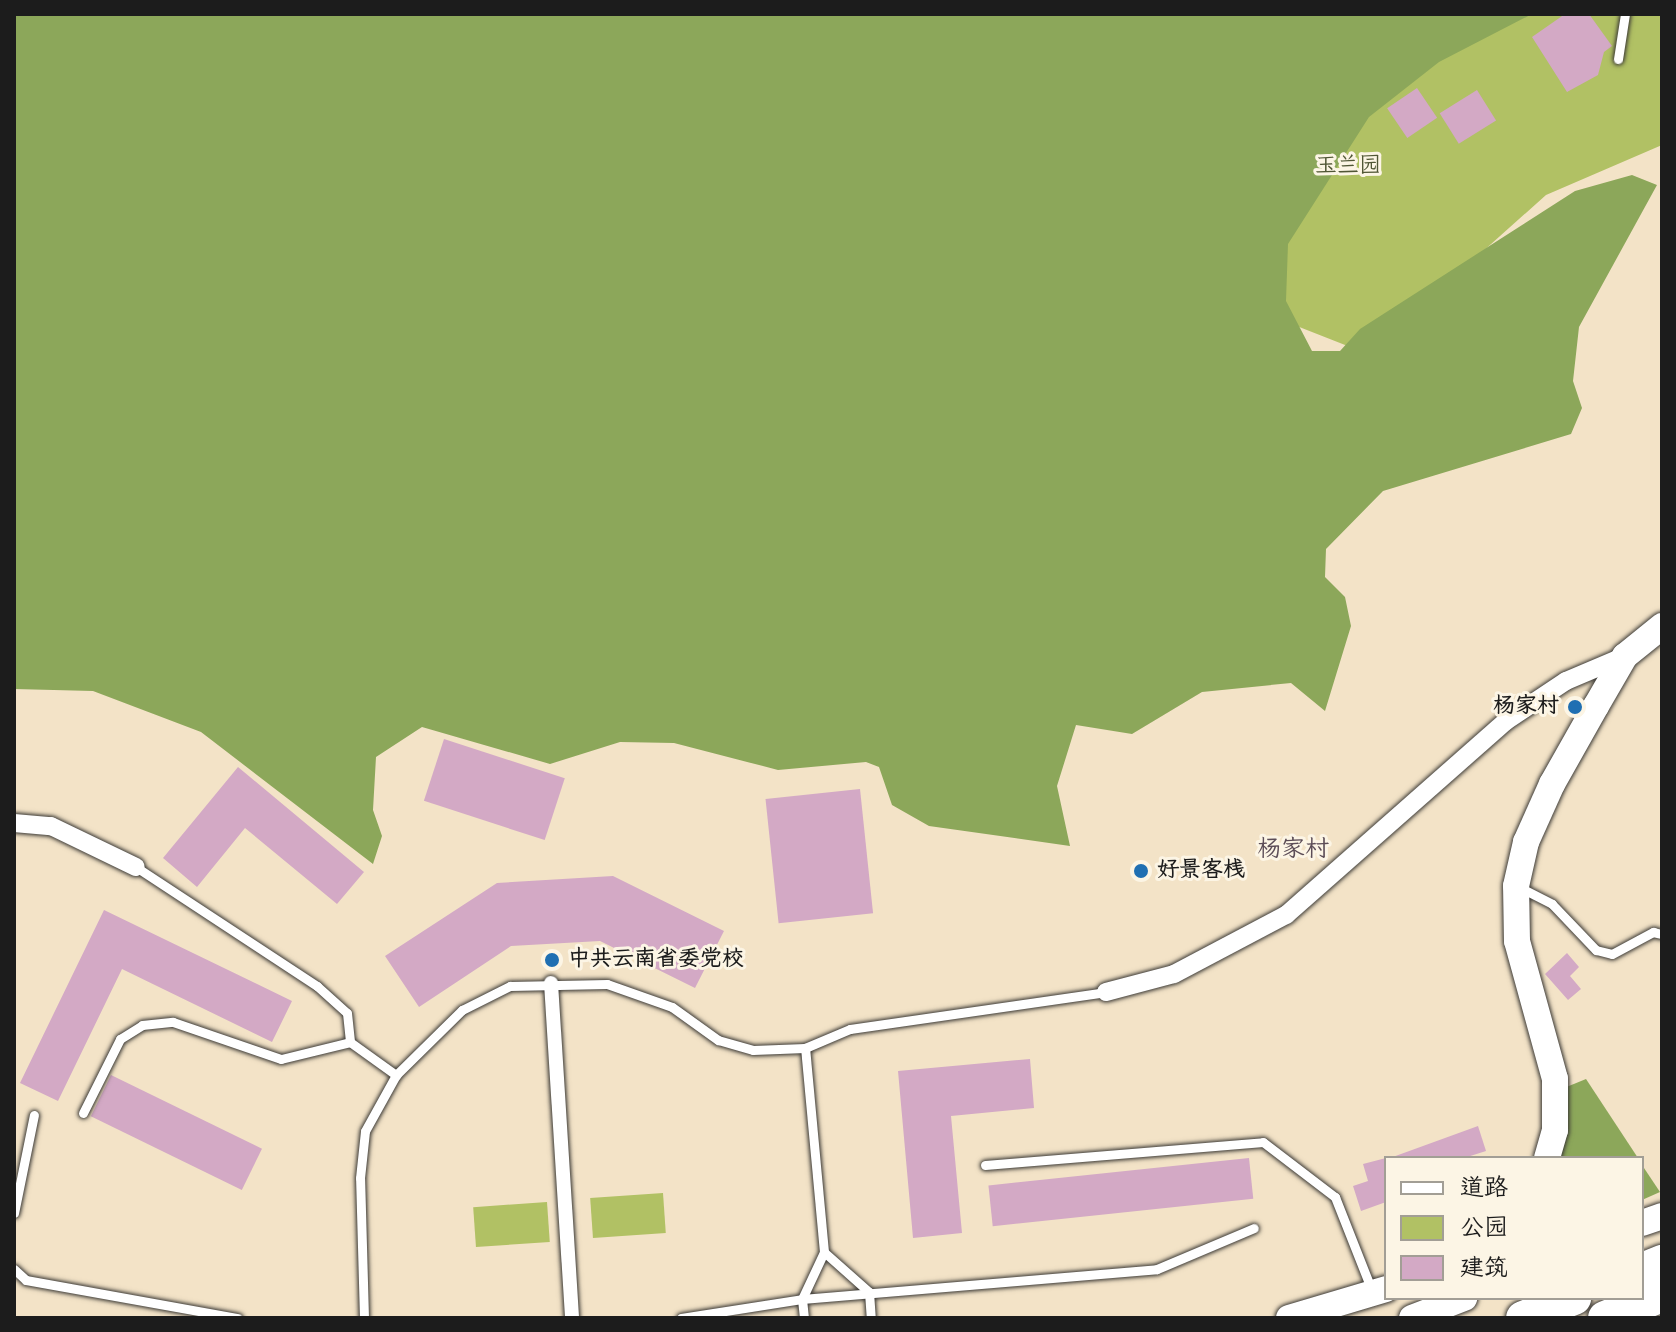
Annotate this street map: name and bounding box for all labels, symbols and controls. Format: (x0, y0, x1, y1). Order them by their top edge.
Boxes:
park label: 玉兰园 (1315, 154, 1381, 180)
place label: 杨家村 (1493, 694, 1559, 720)
marker: 杨家村 (1566, 698, 1584, 716)
district label: 杨家村 (1257, 836, 1329, 864)
place label: 好景客栈 (1157, 858, 1245, 884)
marker: 好景客栈 (1132, 862, 1150, 880)
place label: 中共云南省委党校 (568, 947, 744, 973)
marker: 中共云南省委党校 (543, 951, 561, 969)
legend (1384, 1156, 1644, 1300)
text: 道路 (1460, 1169, 1508, 1208)
text: 公园 (1460, 1209, 1508, 1248)
text: 建筑 (1460, 1249, 1508, 1288)

